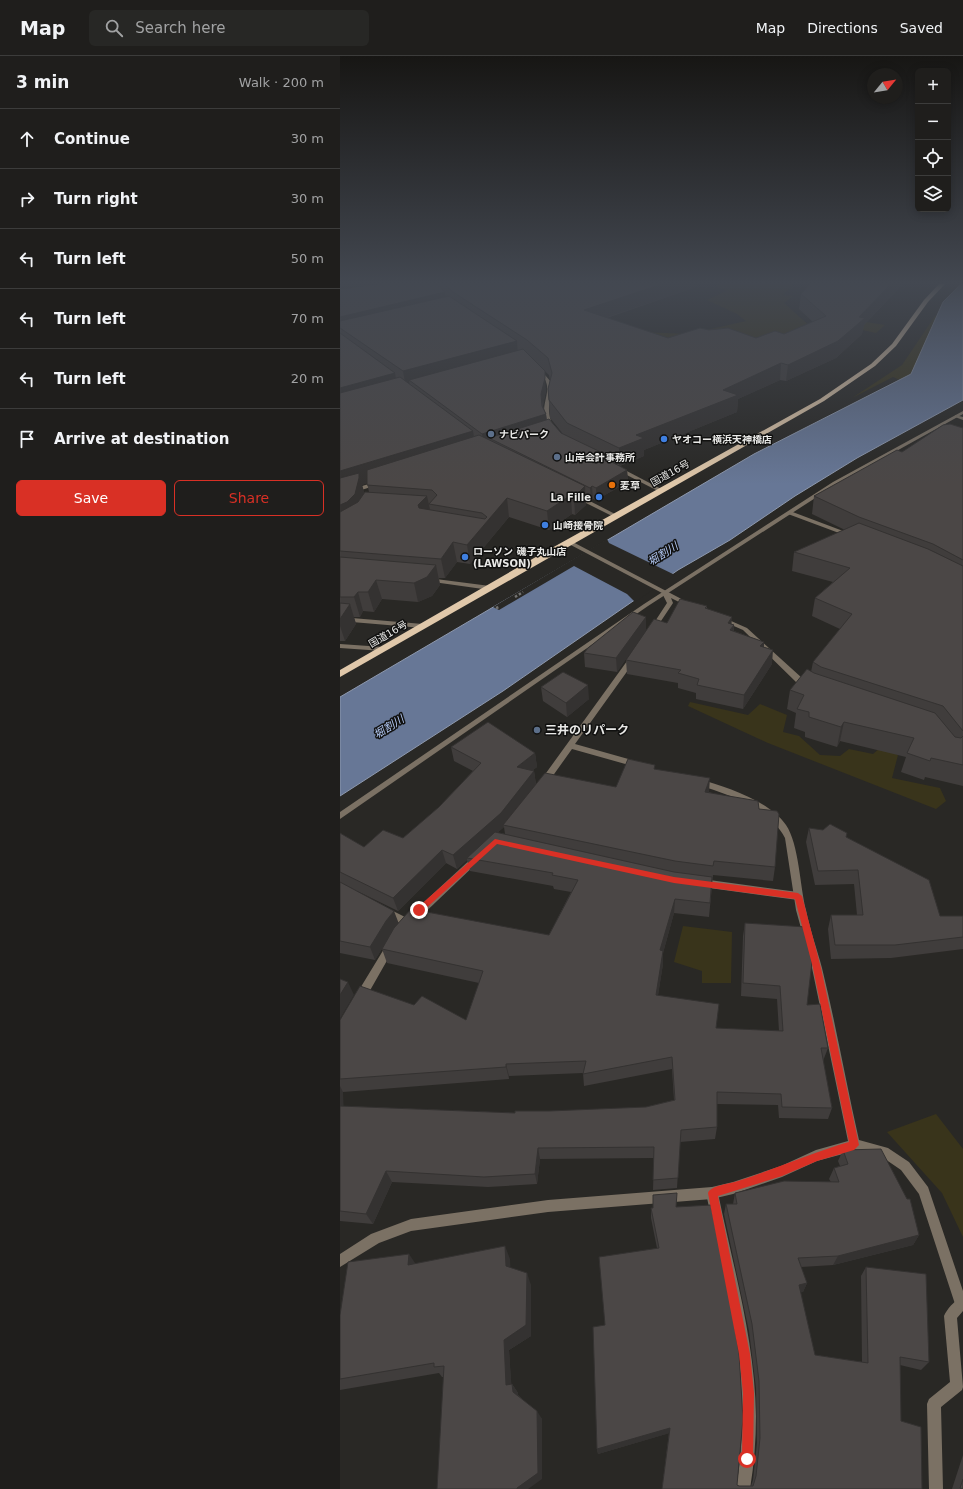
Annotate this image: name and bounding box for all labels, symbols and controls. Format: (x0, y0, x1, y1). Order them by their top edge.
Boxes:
search box (89, 10, 369, 46)
text: Map (20, 17, 65, 39)
icon: search (103, 17, 125, 39)
text: Search here (135, 19, 225, 37)
text: Map (756, 20, 785, 36)
text: Directions (807, 20, 878, 36)
text: Saved (900, 20, 943, 36)
north arrow (867, 68, 903, 104)
map controls (915, 68, 951, 212)
button: + (915, 68, 951, 104)
text: 3 min (16, 72, 69, 92)
text: Walk · 200 m (239, 75, 324, 90)
button: − (915, 104, 951, 140)
icon: ahead (16, 128, 38, 150)
text: Continue (54, 130, 130, 148)
text: 30 m (291, 131, 324, 146)
button: locate (915, 140, 951, 176)
button: layers (915, 176, 951, 212)
icon: right (16, 188, 38, 210)
text: Turn right (54, 190, 138, 208)
text: 30 m (291, 191, 324, 206)
icon: left (16, 248, 38, 270)
text: Turn left (54, 250, 126, 268)
text: 50 m (291, 251, 324, 266)
icon: left (16, 308, 38, 330)
text: Turn left (54, 310, 126, 328)
text: 70 m (291, 311, 324, 326)
icon: left (16, 368, 38, 390)
text: Turn left (54, 370, 126, 388)
text: 20 m (291, 371, 324, 386)
icon: arrive (16, 428, 38, 450)
marker: ナビパーク (486, 429, 496, 439)
place label: ナビパーク (499, 429, 549, 440)
text: Arrive at destination (54, 430, 229, 448)
marker: ヤオコー横浜天神橋店 (659, 434, 669, 444)
place label: ヤオコー横浜天神橋店 (672, 434, 772, 445)
marker: 山岸会計事務所 (552, 452, 562, 462)
place label: 山岸会計事務所 (565, 452, 635, 463)
street label: 国道16号 (649, 458, 691, 488)
button: Save (16, 480, 166, 516)
button: Share (174, 480, 324, 516)
marker: 麦草 (607, 480, 617, 490)
place label: 麦草 (620, 480, 640, 491)
place label: La Fille (551, 492, 591, 503)
marker: La Fille (594, 492, 604, 502)
marker: 山崎接骨院 (540, 520, 550, 530)
place label: 山崎接骨院 (553, 520, 603, 531)
water label: 堀割川 (646, 539, 681, 568)
place label: ローソン 磯子丸山店 (LAWSON) (473, 546, 566, 569)
marker: ローソン 磯子丸山店 (LAWSON) (460, 552, 470, 562)
street label: 国道16号 (367, 619, 409, 649)
water label: 堀割川 (372, 712, 407, 741)
place label: 三井のリパーク (545, 723, 629, 737)
marker: 三井のリパーク (532, 725, 542, 735)
route end (410, 901, 428, 919)
route start (738, 1450, 756, 1468)

